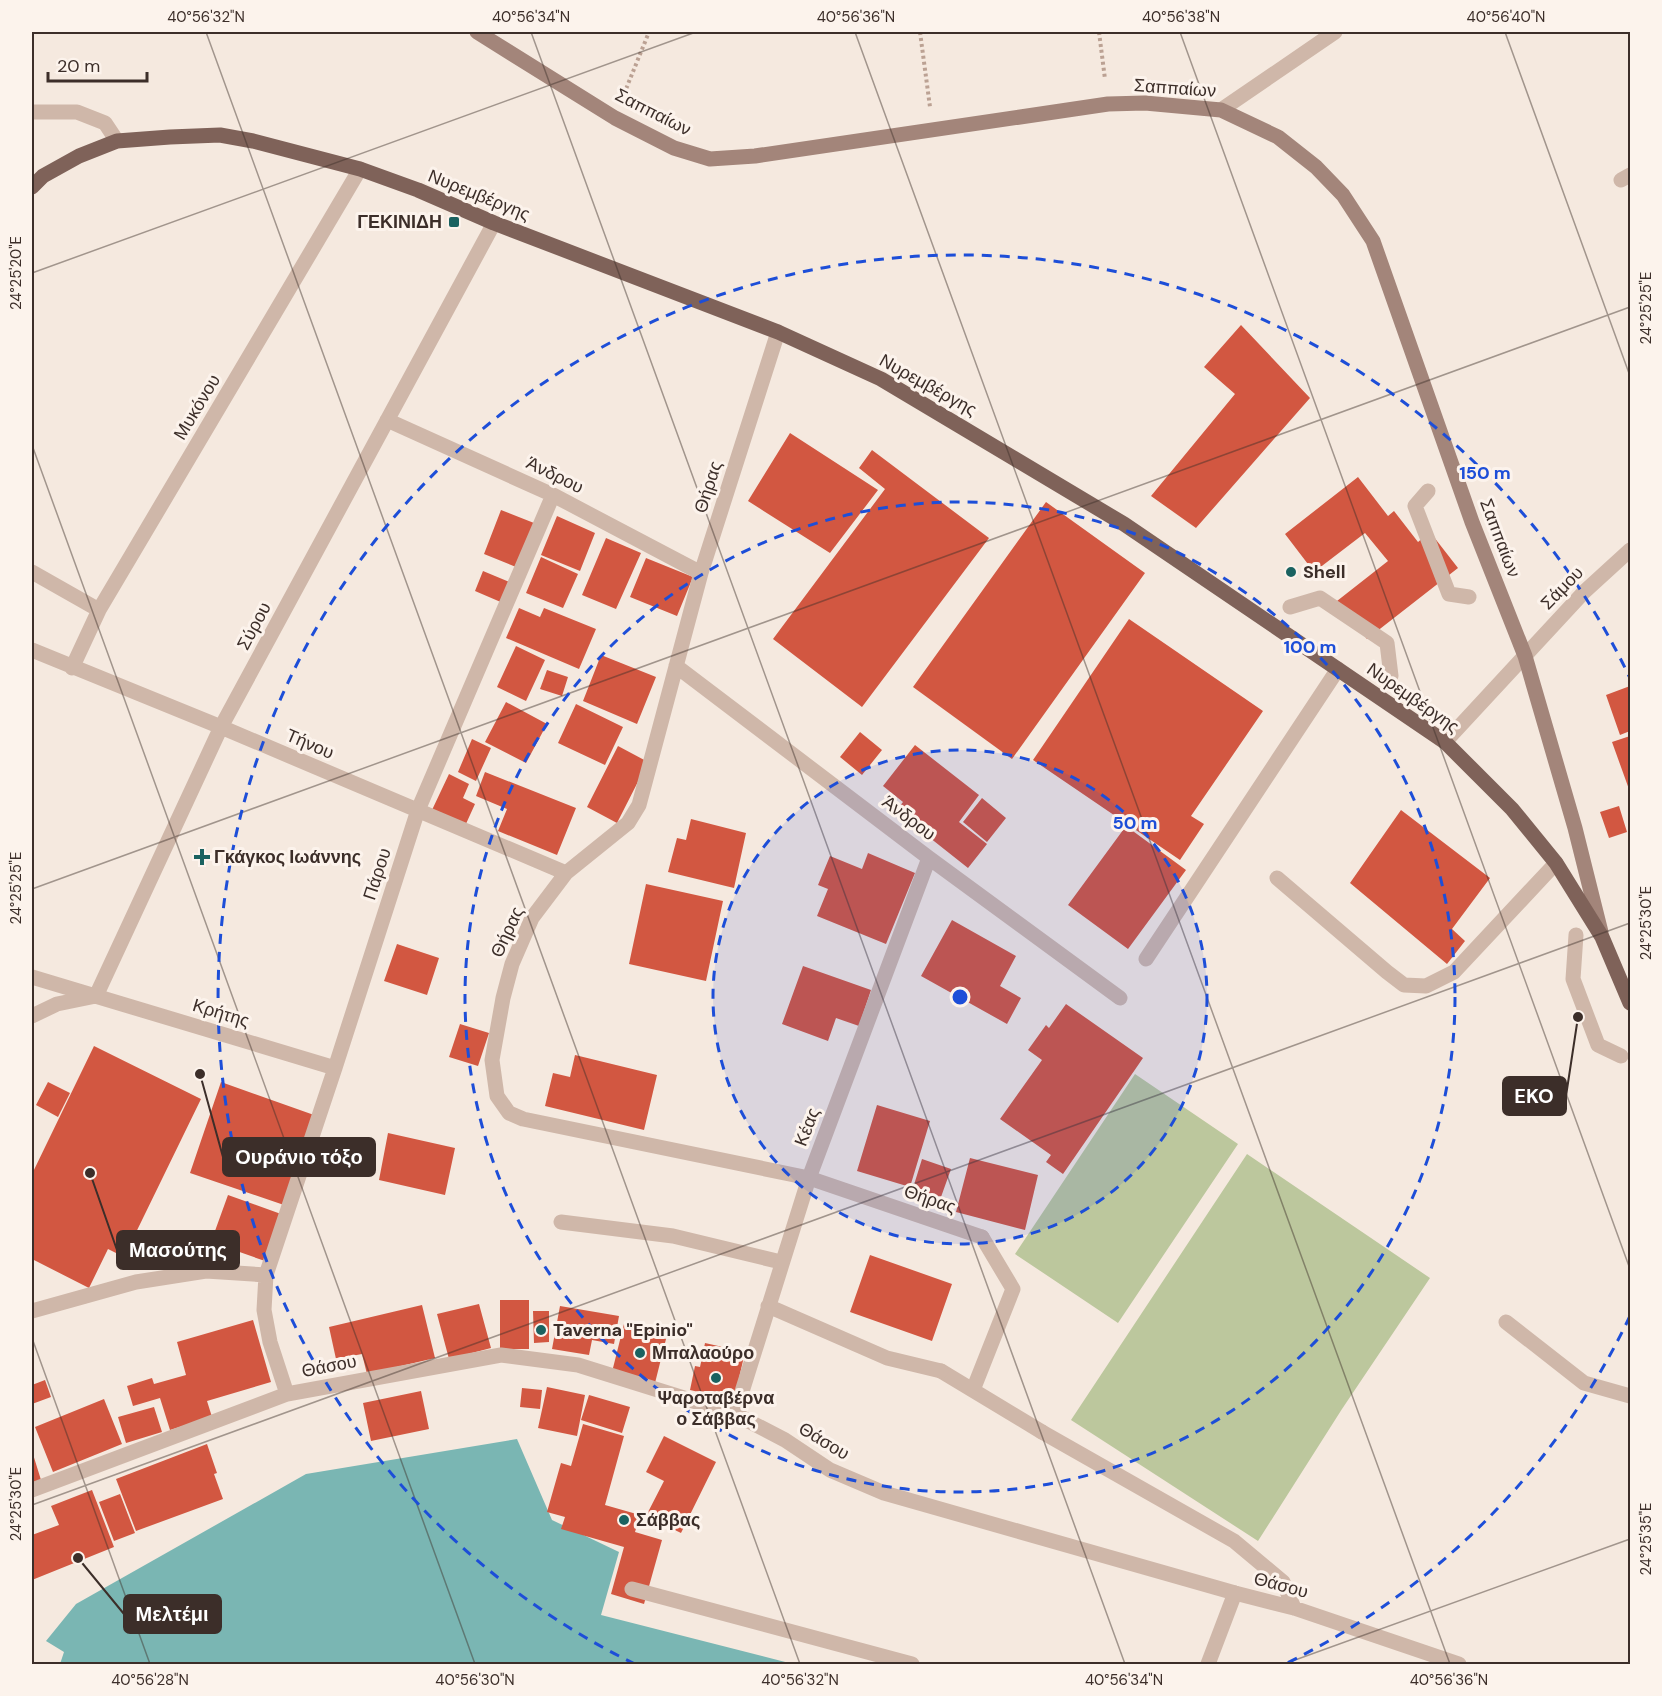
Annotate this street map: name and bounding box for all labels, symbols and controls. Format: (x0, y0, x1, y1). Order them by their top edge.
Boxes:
text: 40°56'32"N (167, 7, 245, 27)
text: 40°56'34"N (492, 7, 570, 27)
text: 40°56'36"N (817, 7, 895, 27)
text: 40°56'38"N (1142, 7, 1220, 27)
text: 40°56'40"N (1467, 7, 1545, 27)
scale bar (48, 45, 147, 83)
text: 20 m (57, 54, 100, 78)
street label: Σαππαίων (1133, 73, 1217, 103)
street label: Σαππαίων (611, 83, 695, 141)
street label: Νυρεμβέργης (425, 164, 534, 226)
place label: ΓΕΚΙΝΙΔΗ (357, 210, 442, 234)
marker: ΓΕΚΙΝΙΔΗ (447, 215, 461, 229)
text: 24°25'20"E (6, 236, 26, 310)
text: 24°25'25"E (1636, 272, 1656, 344)
street label: Νυρεμβέργης (875, 348, 981, 422)
street label: Μυκόνου (168, 370, 226, 444)
street label: Άνδρου (522, 451, 588, 499)
street label: Θήρας (688, 458, 728, 516)
text: 150 m (1459, 461, 1511, 485)
street label: Σαππαίων (1474, 495, 1526, 581)
place label: Shell (1303, 560, 1345, 584)
street label: Σάμου (1535, 561, 1589, 615)
marker: Shell (1284, 565, 1298, 579)
street label: Σύρου (231, 598, 277, 654)
text: 100 m (1283, 635, 1337, 659)
street label: Νυρεμβέργης (1362, 657, 1464, 739)
street label: Τήνου (282, 723, 338, 765)
street label: Άνδρου (877, 790, 941, 846)
text: 50 m (1112, 811, 1158, 835)
place label: Γκάγκος Ιωάννης (214, 845, 361, 869)
street label: Πάρου (357, 845, 397, 903)
marker: Γκάγκος Ιωάννης (195, 850, 209, 864)
text: 24°25'25"E (6, 852, 26, 924)
text: 24°25'30"E (1636, 886, 1656, 960)
street label: Θήρας (485, 902, 529, 961)
centre of rings (950, 987, 970, 1007)
street label: Κρήτης (190, 993, 253, 1033)
callout: EKO (1503, 1077, 1566, 1115)
text: EKO (1514, 1083, 1554, 1109)
street label: Κέας (789, 1104, 825, 1150)
callout: Ουράνιο τόξο (223, 1138, 375, 1176)
text: Ουράνιο τόξο (235, 1144, 363, 1170)
street label: Θήρας (901, 1179, 959, 1219)
callout: Μασούτης (117, 1231, 239, 1269)
text: Μασούτης (129, 1237, 227, 1263)
place label: Taverna "Epinio" (553, 1318, 693, 1342)
marker: Taverna "Epinio" (534, 1323, 548, 1337)
place label: Μπαλαούρο (652, 1341, 754, 1365)
marker: Μπαλαούρο (633, 1346, 647, 1360)
street label: Θάσου (300, 1349, 358, 1383)
marker: Ψαροταβέρνα ο Σάββας (709, 1371, 723, 1385)
place label: Ψαροταβέρνα ο Σάββας (658, 1386, 774, 1431)
street label: Θάσου (794, 1416, 854, 1466)
text: 24°25'30"E (6, 1467, 26, 1541)
text: 24°25'35"E (1636, 1502, 1656, 1576)
place label: Σάββας (636, 1508, 700, 1532)
marker: Σάββας (617, 1513, 631, 1527)
street label: Θάσου (1251, 1566, 1311, 1604)
callout: Μελτέμι (124, 1595, 221, 1633)
text: Μελτέμι (135, 1601, 209, 1627)
text: 40°56'28"N (111, 1670, 189, 1690)
text: 40°56'30"N (435, 1670, 515, 1690)
text: 40°56'32"N (761, 1670, 839, 1690)
text: 40°56'34"N (1085, 1670, 1163, 1690)
text: 40°56'36"N (1410, 1670, 1488, 1690)

